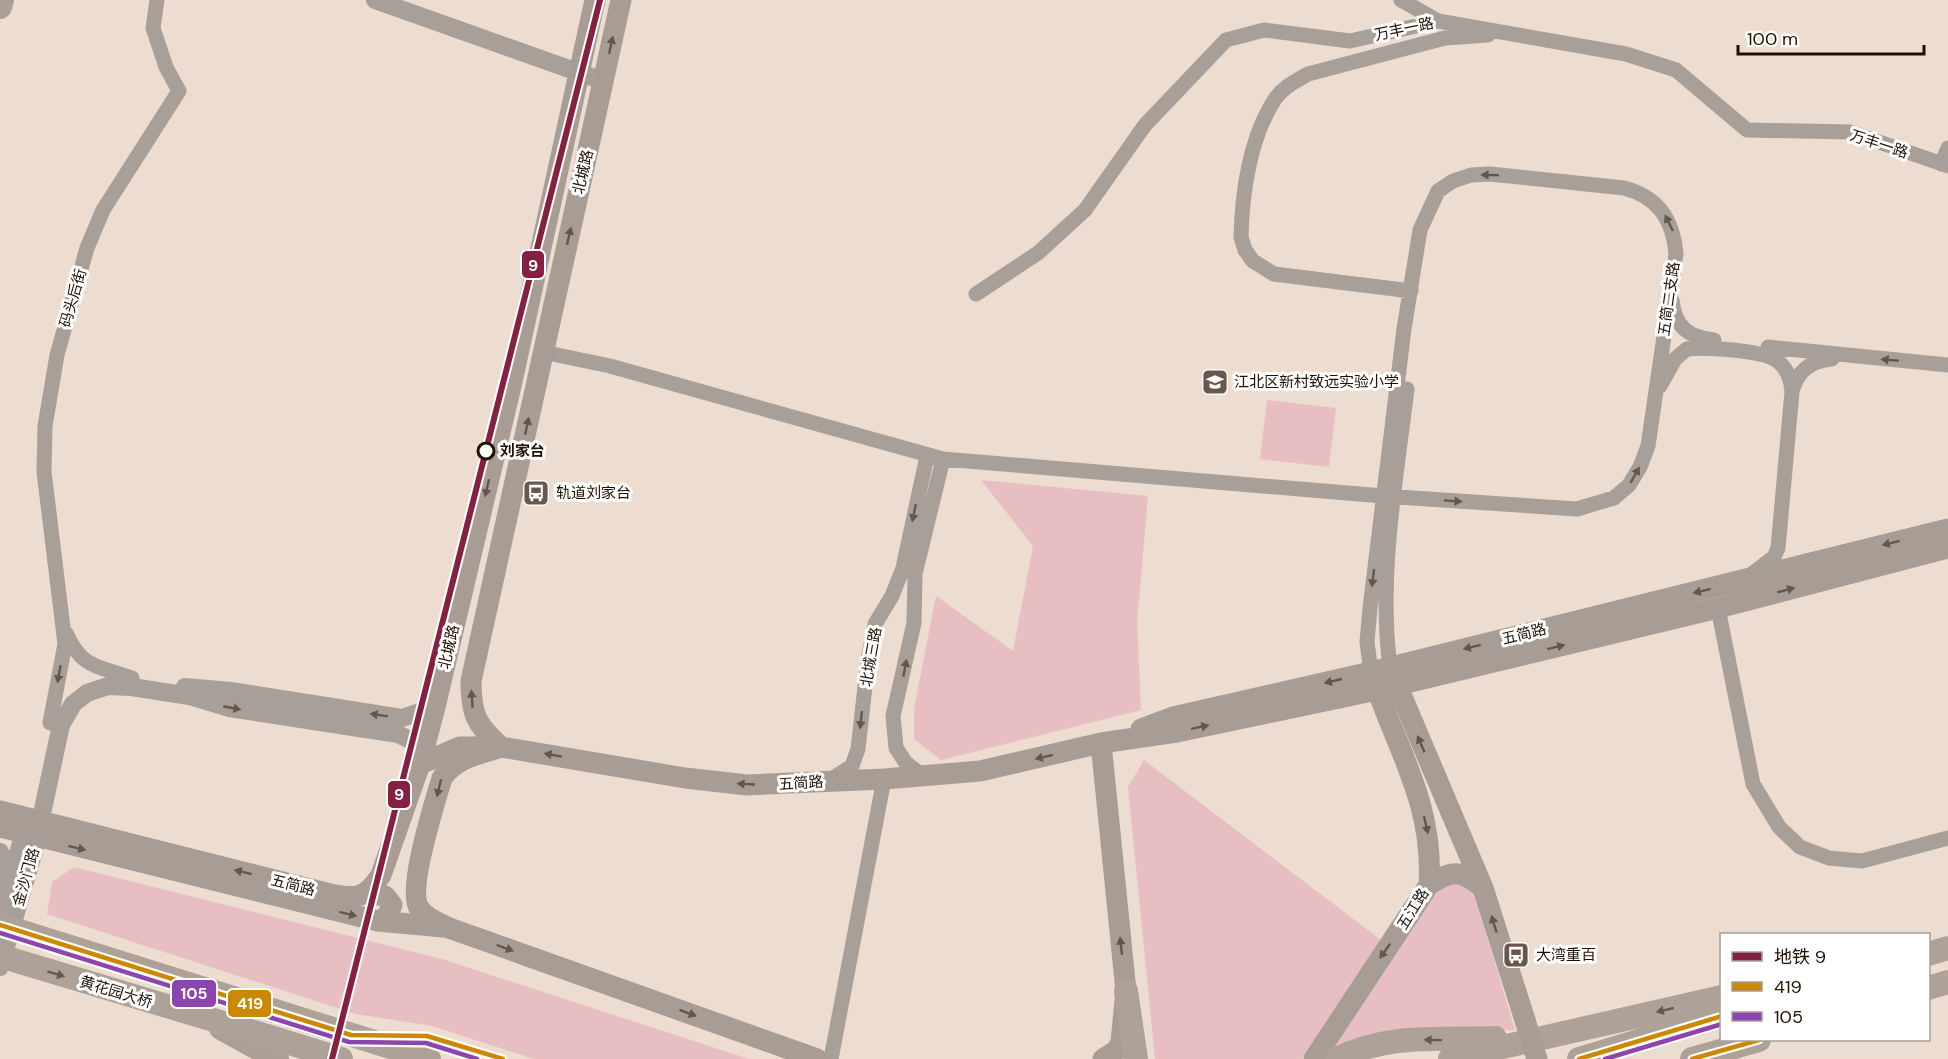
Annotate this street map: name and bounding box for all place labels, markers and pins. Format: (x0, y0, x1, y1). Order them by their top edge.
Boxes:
school or university icon: 江北区新村致远实验小学 (1200, 367, 1230, 397)
place label: 江北区新村致远实验小学 (1234, 372, 1399, 392)
place label: 刘家台 (500, 441, 545, 461)
marker: 刘家台 (477, 442, 495, 460)
bus stop icon: 轨道刘家台 (521, 478, 551, 508)
place label: 轨道刘家台 (556, 483, 631, 503)
bus stop icon: 大湾重百 (1501, 940, 1531, 970)
place label: 大湾重百 (1536, 945, 1596, 965)

